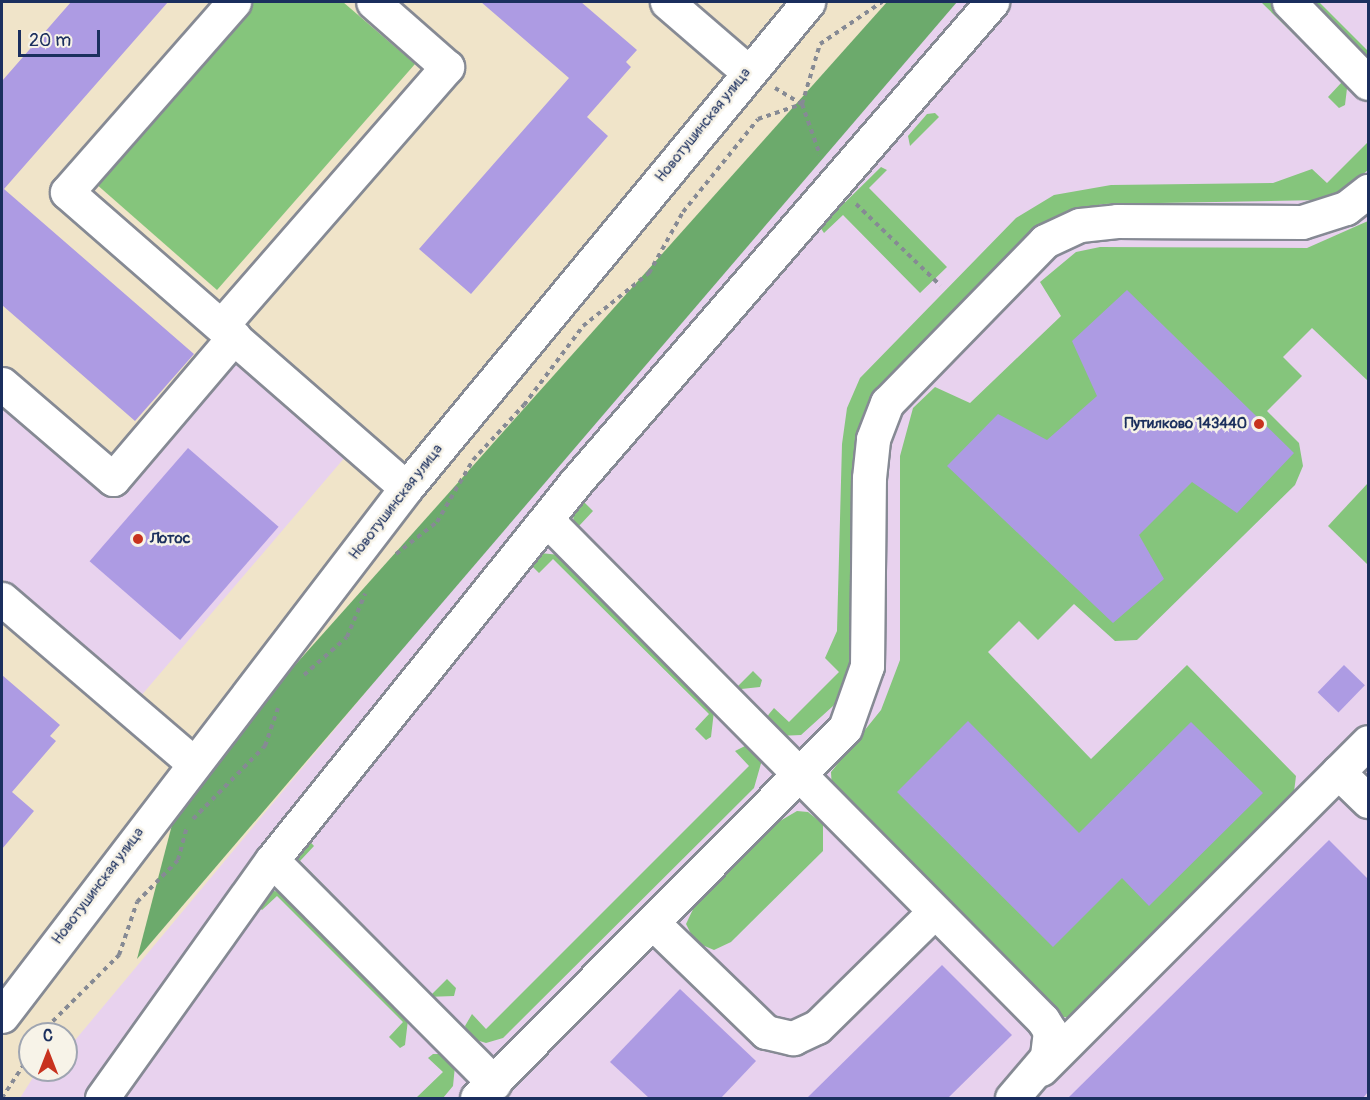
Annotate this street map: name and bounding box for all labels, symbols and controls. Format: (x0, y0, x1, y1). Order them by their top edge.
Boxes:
scale bar (21, 18, 104, 56)
text: 20 m (29, 29, 71, 52)
street label: Новотушинская улица (651, 64, 755, 186)
place label: Путилково 143440 (1124, 415, 1247, 433)
marker: Путилково 143440 (1252, 417, 1266, 431)
street label: Новотушинская улица (345, 441, 447, 563)
place label: Лотос (150, 530, 190, 548)
marker: Лотос (131, 532, 145, 546)
street label: Новотушинская улица (48, 824, 148, 948)
north arrow (18, 1022, 78, 1082)
text: С (43, 1026, 53, 1046)

